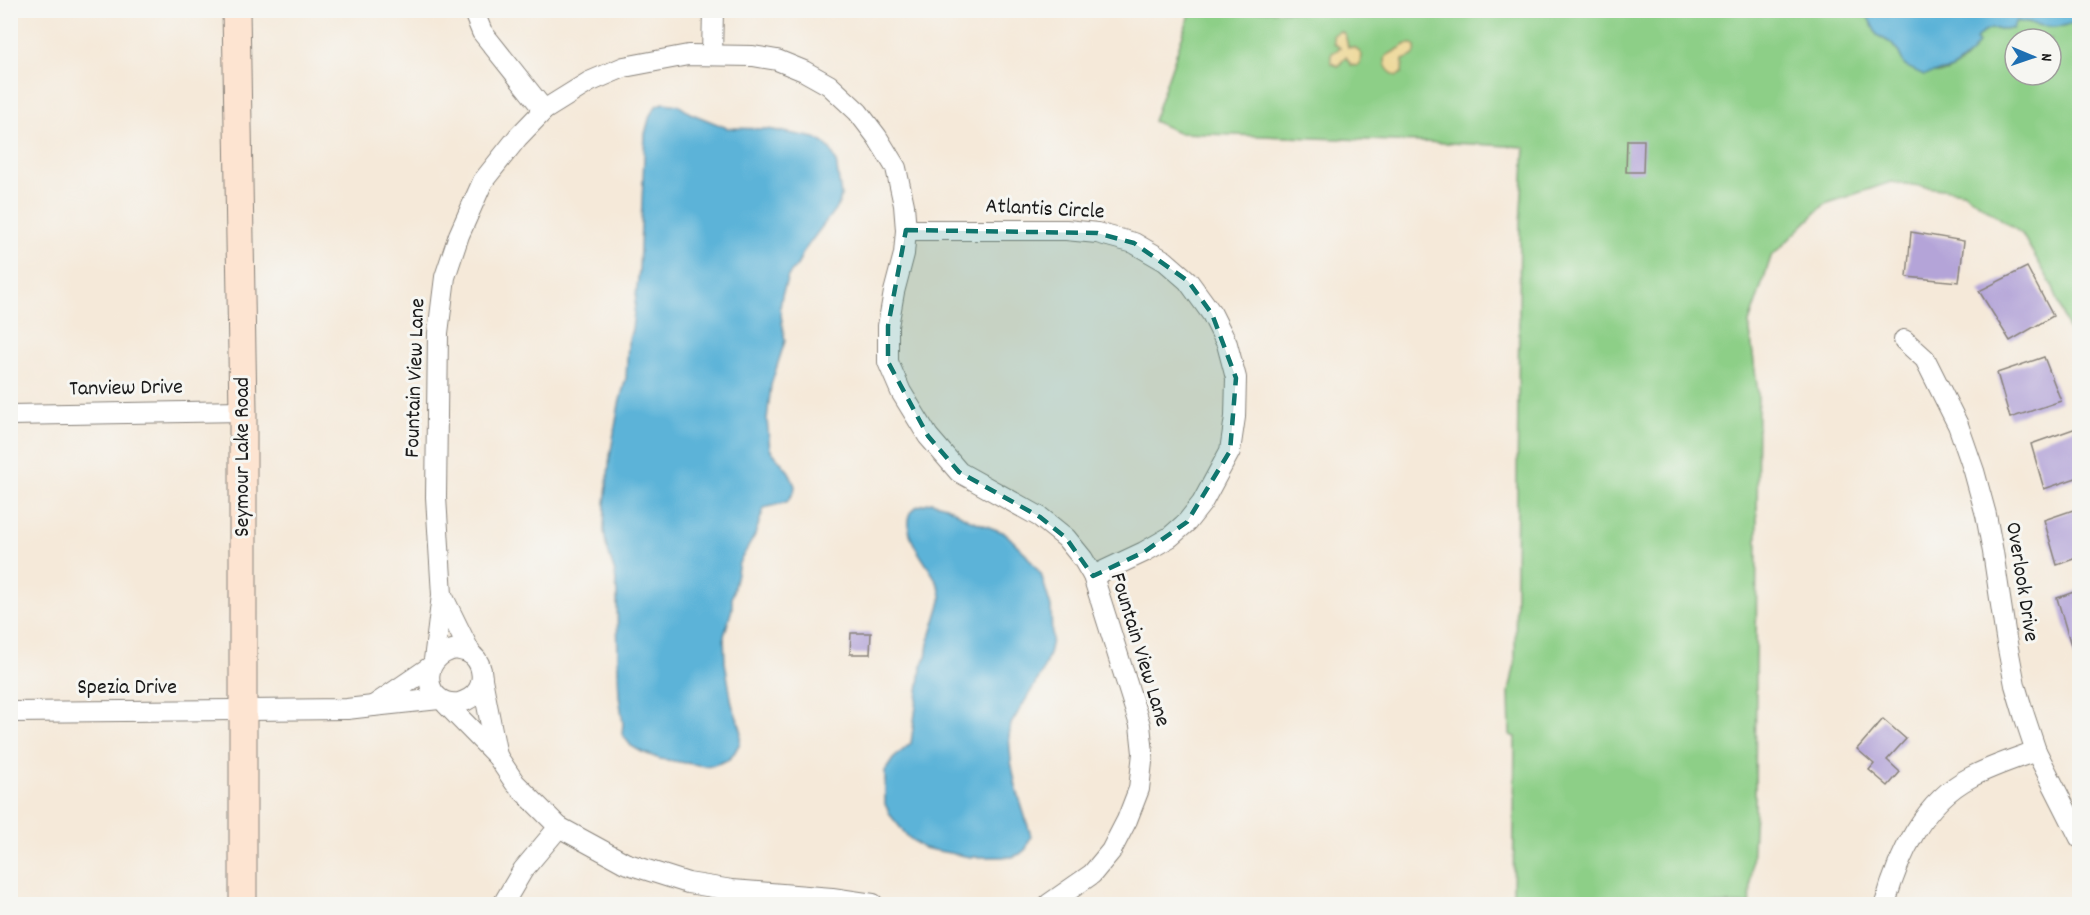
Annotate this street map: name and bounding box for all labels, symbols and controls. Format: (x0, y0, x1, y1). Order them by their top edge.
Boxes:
north arrow (2003, 27, 2063, 87)
text: N (2034, 53, 2057, 62)
street label: Atlantis Circle (985, 191, 1105, 229)
street label: Fountain View Lane (398, 298, 434, 458)
street label: Tanview Drive (69, 373, 183, 405)
street label: Seymour Lake Road (228, 377, 259, 537)
street label: Overlook Drive (1996, 520, 2046, 644)
street label: Fountain View Lane (1101, 569, 1177, 731)
street label: Spezia Drive (77, 673, 177, 704)

